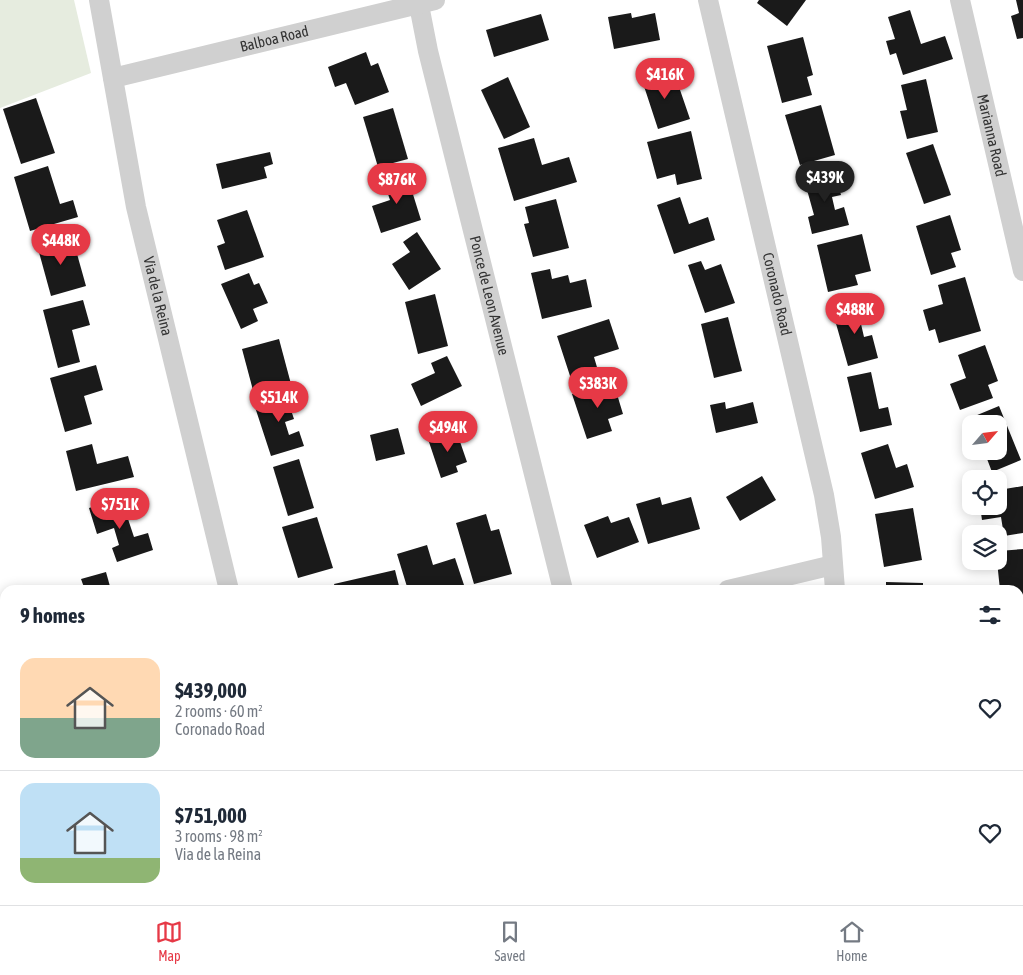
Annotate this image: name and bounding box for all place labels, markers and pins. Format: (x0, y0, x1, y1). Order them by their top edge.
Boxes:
pin: $416K (630, 58, 700, 100)
pin: $439K (790, 160, 860, 203)
pin: $876K (362, 162, 432, 205)
pin: $448K (26, 224, 96, 266)
pin: $488K (820, 292, 890, 335)
pin: $383K (563, 366, 633, 409)
pin: $514K (244, 380, 314, 423)
pin: $494K (413, 410, 483, 453)
pin: $751K (85, 488, 155, 530)

